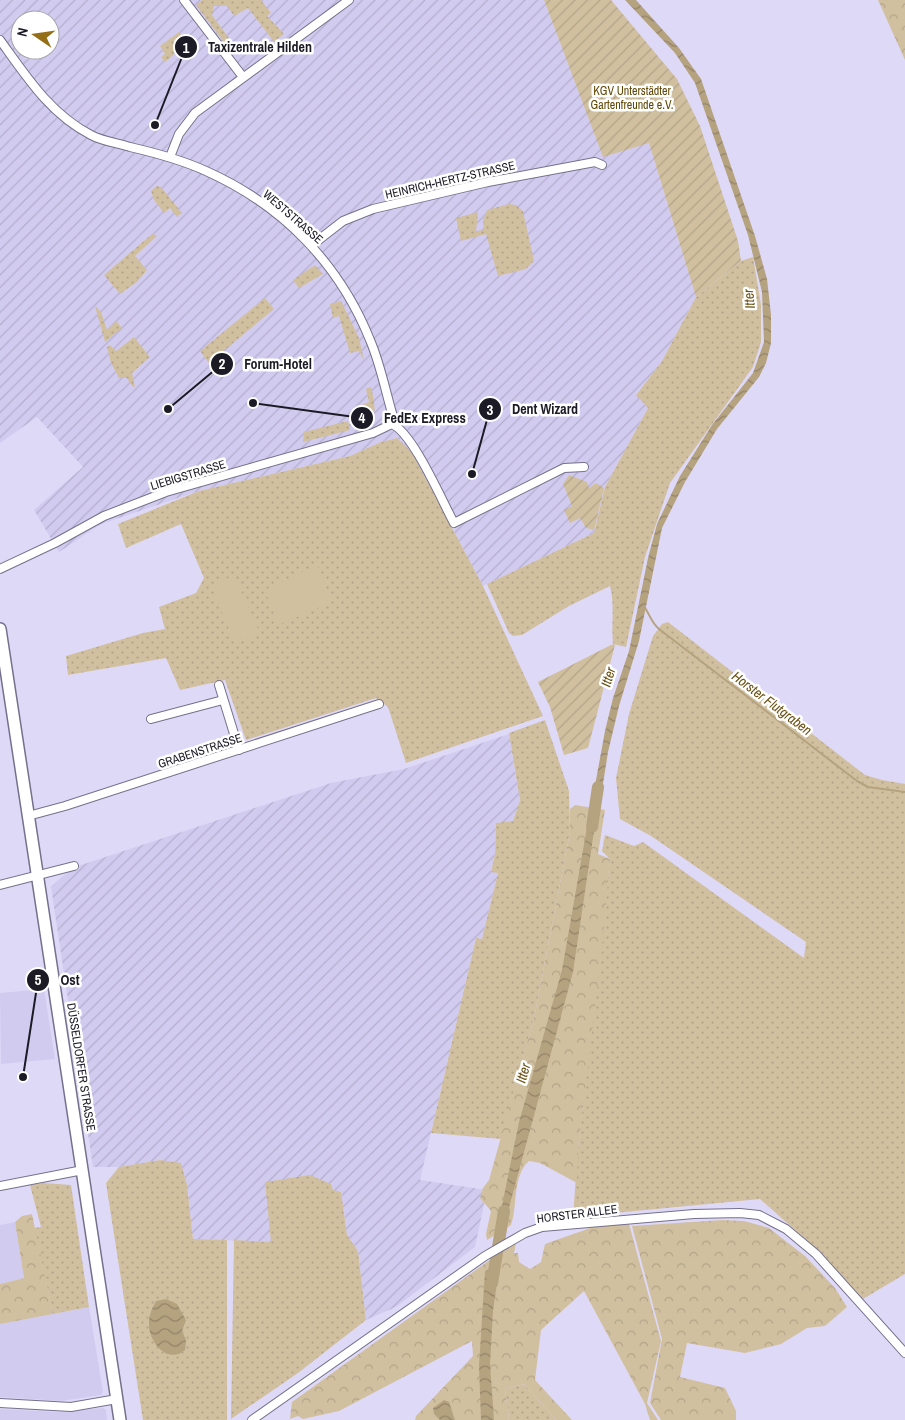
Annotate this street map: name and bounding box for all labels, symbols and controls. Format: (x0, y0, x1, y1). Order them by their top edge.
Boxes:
north arrow (10, 10, 60, 60)
text: N (13, 26, 32, 38)
callout: Taxizentrale Hilden (173, 33, 322, 62)
text: 1 (183, 37, 190, 58)
text: Taxizentrale Hilden (208, 38, 312, 56)
park label: KGV Unterstädter Gartenfreunde e.V. (591, 83, 673, 113)
street label: HEINRICH-HERTZ-STRASSE (384, 157, 516, 203)
street label: WESTSTRASSE (260, 187, 326, 247)
water label: Itter (739, 287, 759, 310)
callout: Forum-Hotel (210, 349, 322, 378)
text: 2 (219, 353, 226, 374)
text: Forum-Hotel (244, 355, 312, 373)
callout: Dent Wizard (477, 395, 588, 424)
text: 3 (487, 399, 494, 420)
text: Dent Wizard (512, 400, 578, 418)
callout: FedEx Express (350, 403, 476, 432)
text: 4 (359, 407, 366, 428)
text: FedEx Express (384, 409, 466, 427)
street label: LIEBIGSTRASSE (149, 456, 227, 494)
water label: Itter (596, 664, 620, 689)
water label: Horster Flutgraben (728, 667, 816, 739)
street label: GRABENSTRASSE (156, 730, 244, 772)
callout: Ost (25, 966, 89, 995)
text: 5 (35, 969, 42, 990)
text: Ost (60, 971, 80, 989)
street label: DÜSSELDORFER STRASSE (63, 1002, 100, 1132)
water label: Itter (512, 1060, 535, 1085)
street label: HORSTER ALLEE (536, 1201, 618, 1227)

